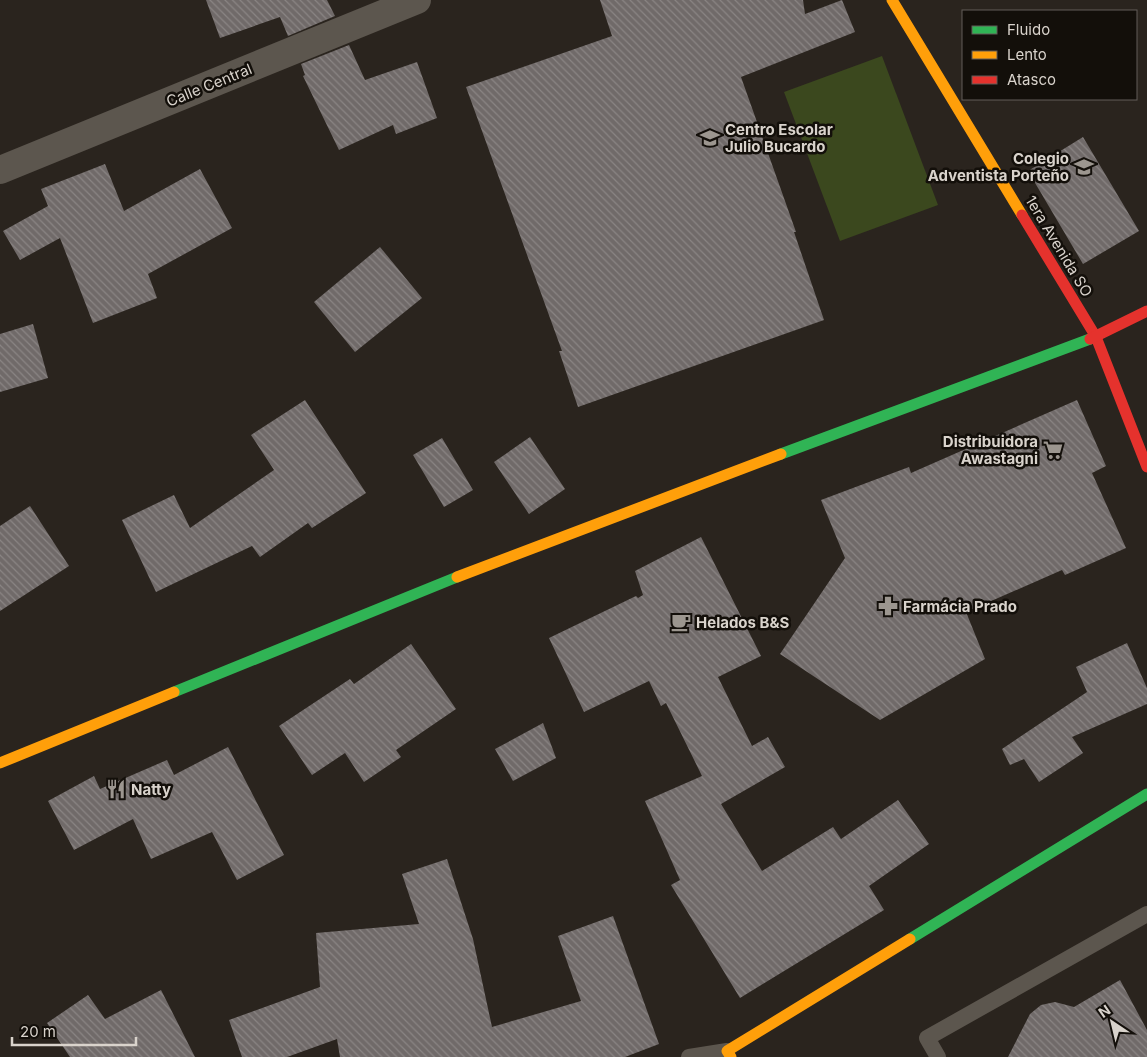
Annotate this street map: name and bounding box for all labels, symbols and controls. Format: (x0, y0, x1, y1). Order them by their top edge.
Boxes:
legend (962, 10, 1137, 100)
text: Fluido (1007, 20, 1050, 39)
text: Lento (1007, 45, 1047, 64)
street label: Calle Central (163, 59, 255, 111)
text: Atasco (1007, 70, 1056, 89)
place label: Centro Escolar Julio Bucardo (725, 120, 833, 156)
school or university icon: Centro Escolar Julio Bucardo (699, 127, 721, 149)
place label: Colegio Adventista Porteño (928, 149, 1069, 185)
school or university icon: Colegio Adventista Porteño (1073, 156, 1095, 178)
street label: 1era Avenida SO (1021, 192, 1097, 300)
place label: Distribuidora Awastagni (943, 432, 1038, 468)
supermarket icon: Distribuidora Awastagni (1042, 439, 1064, 461)
pharmacy icon: Farmácia Prado (877, 595, 899, 617)
place label: Farmácia Prado (903, 597, 1017, 616)
cafe icon: Helados B&S (670, 611, 692, 633)
place label: Helados B&S (696, 613, 790, 632)
restaurant icon: Natty (105, 778, 127, 800)
place label: Natty (131, 780, 171, 799)
north arrow (1087, 997, 1137, 1047)
text: N (1095, 1001, 1114, 1021)
scale bar (12, 1014, 136, 1046)
text: 20 m (20, 1022, 56, 1041)

